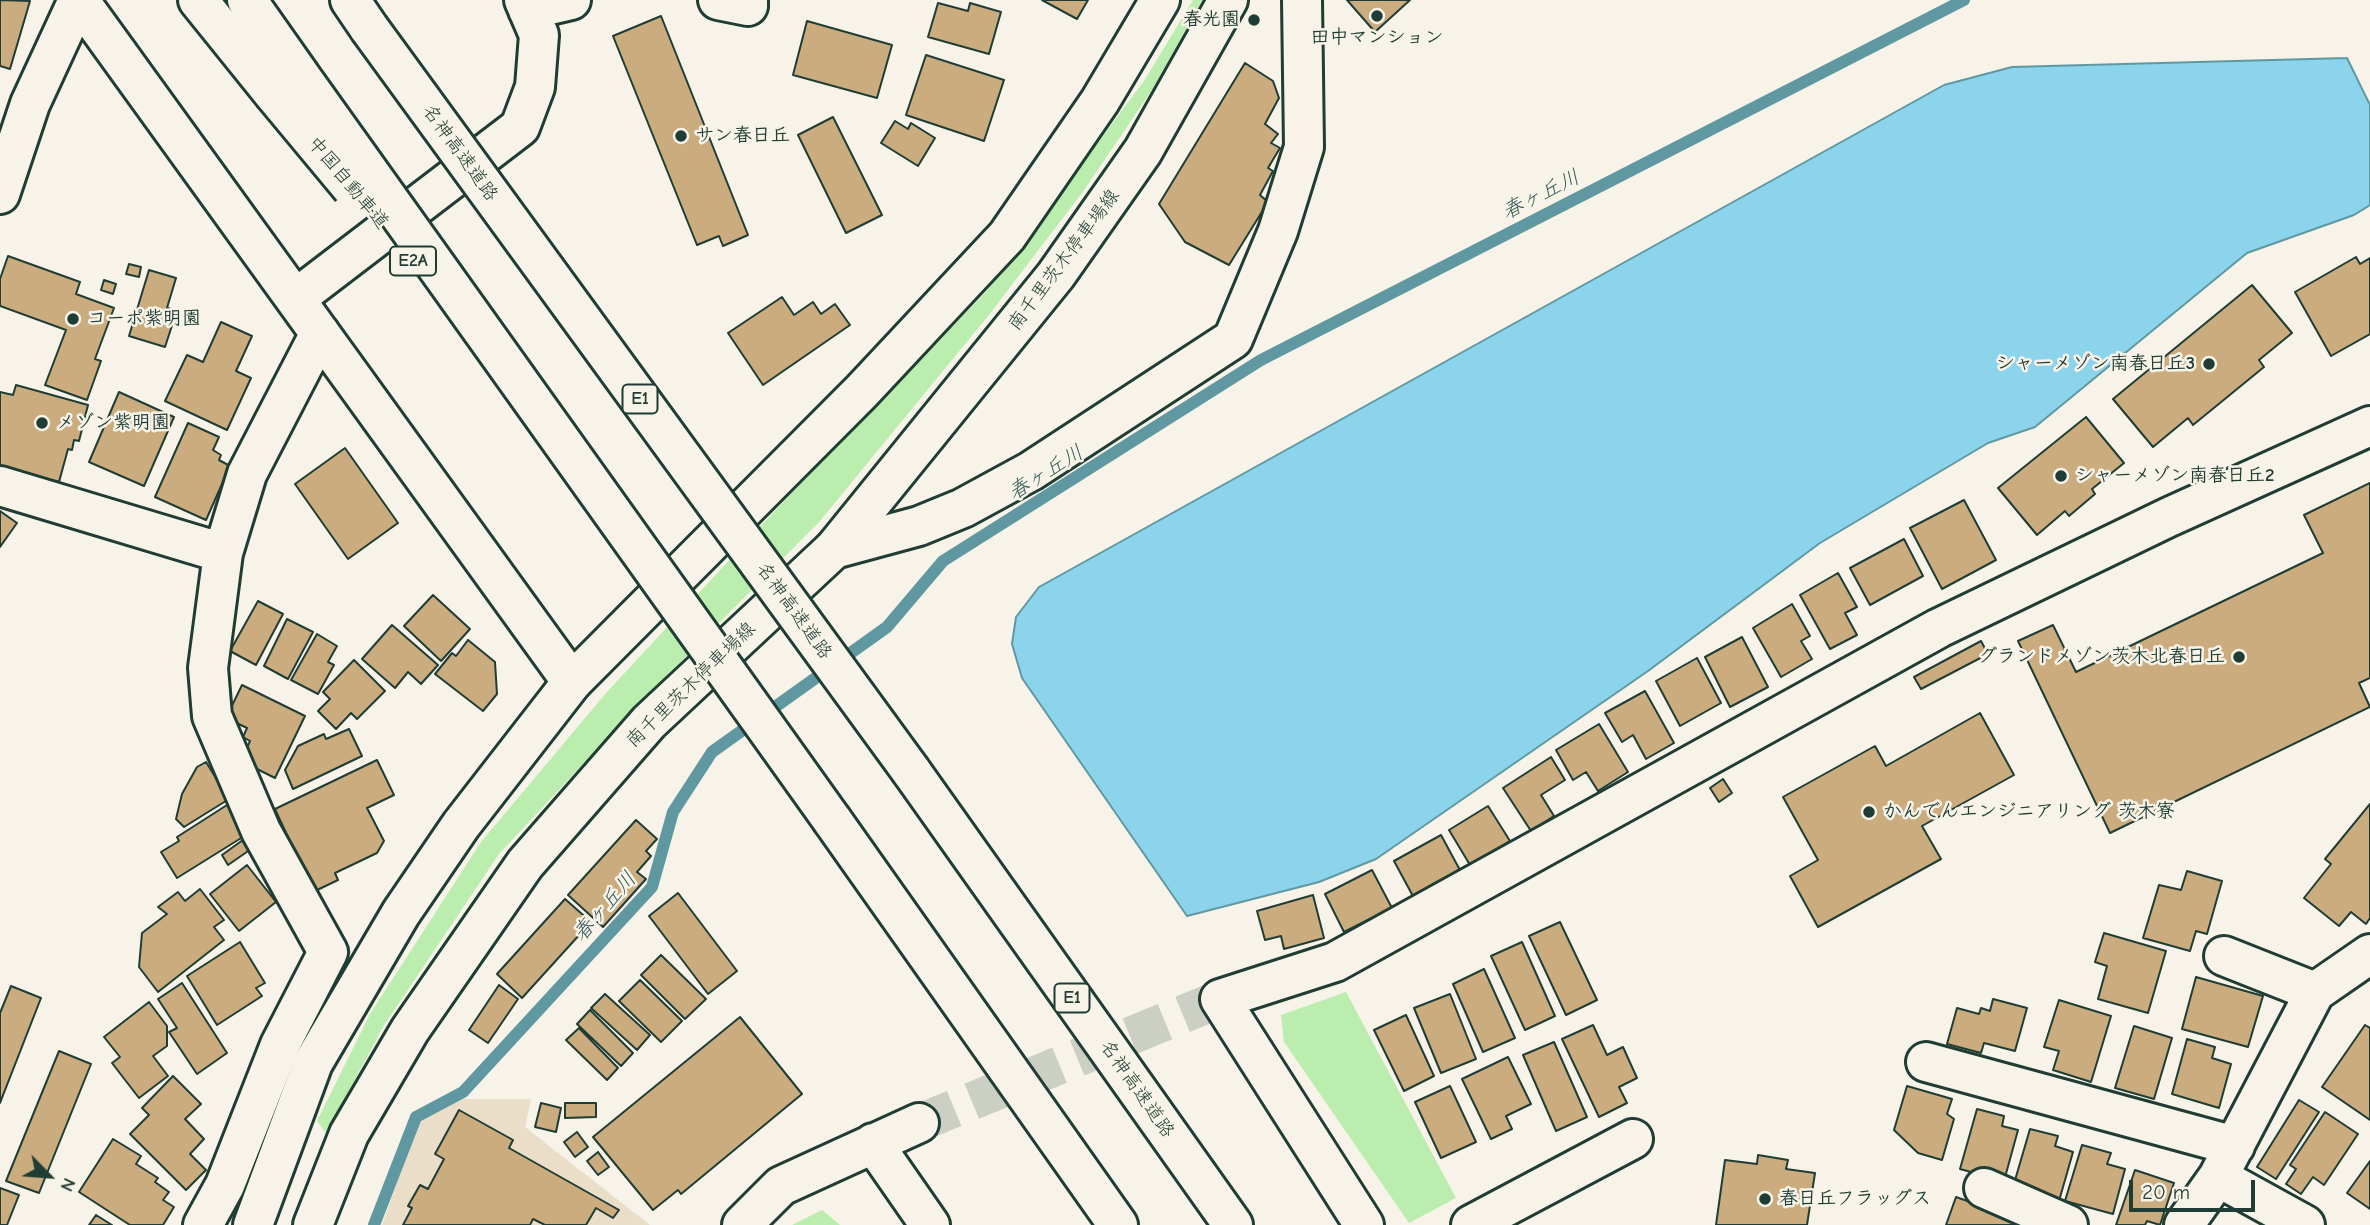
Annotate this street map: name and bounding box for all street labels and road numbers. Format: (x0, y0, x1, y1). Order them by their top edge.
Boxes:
street label: 名神高速道路 (417, 100, 503, 206)
street label: 中国自動車道 (303, 132, 393, 234)
street label: 南千里茨木停車場線 (1003, 185, 1125, 335)
road number: E2A (390, 246, 436, 276)
road number: E1 (622, 384, 658, 414)
street label: 名神高速道路 (751, 558, 837, 664)
street label: 南千里茨木停車場線 (622, 617, 760, 753)
road number: E1 (1054, 984, 1090, 1013)
street label: 名神高速道路 (1095, 1036, 1179, 1142)

